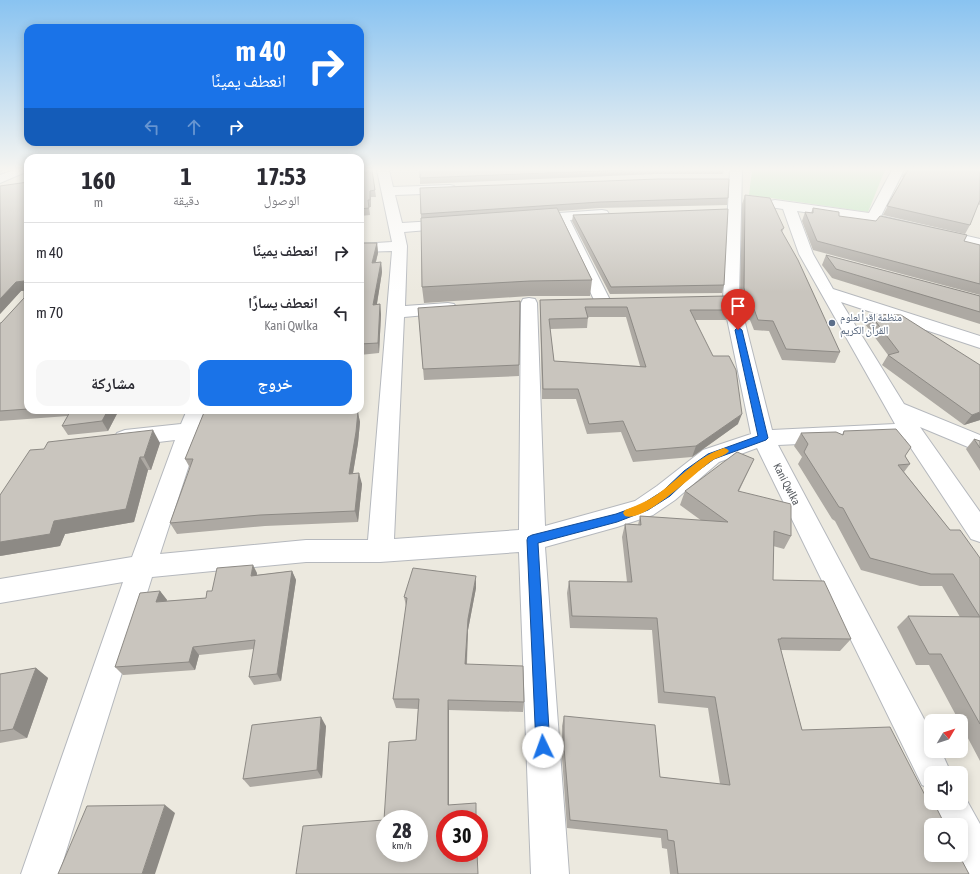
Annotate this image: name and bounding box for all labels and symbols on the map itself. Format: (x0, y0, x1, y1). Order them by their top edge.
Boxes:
pin (721, 289, 755, 330)
place label: منظمة اقرأ لعلوم القرآن الكريم (840, 310, 902, 338)
marker: منظمة اقرأ لعلوم القرآن الكريم (827, 318, 837, 328)
street label: Kani Qwlka (771, 461, 803, 507)
north arrow (924, 714, 968, 758)
position arrow (522, 726, 564, 768)
speed limit sign: 30 (436, 810, 488, 862)

